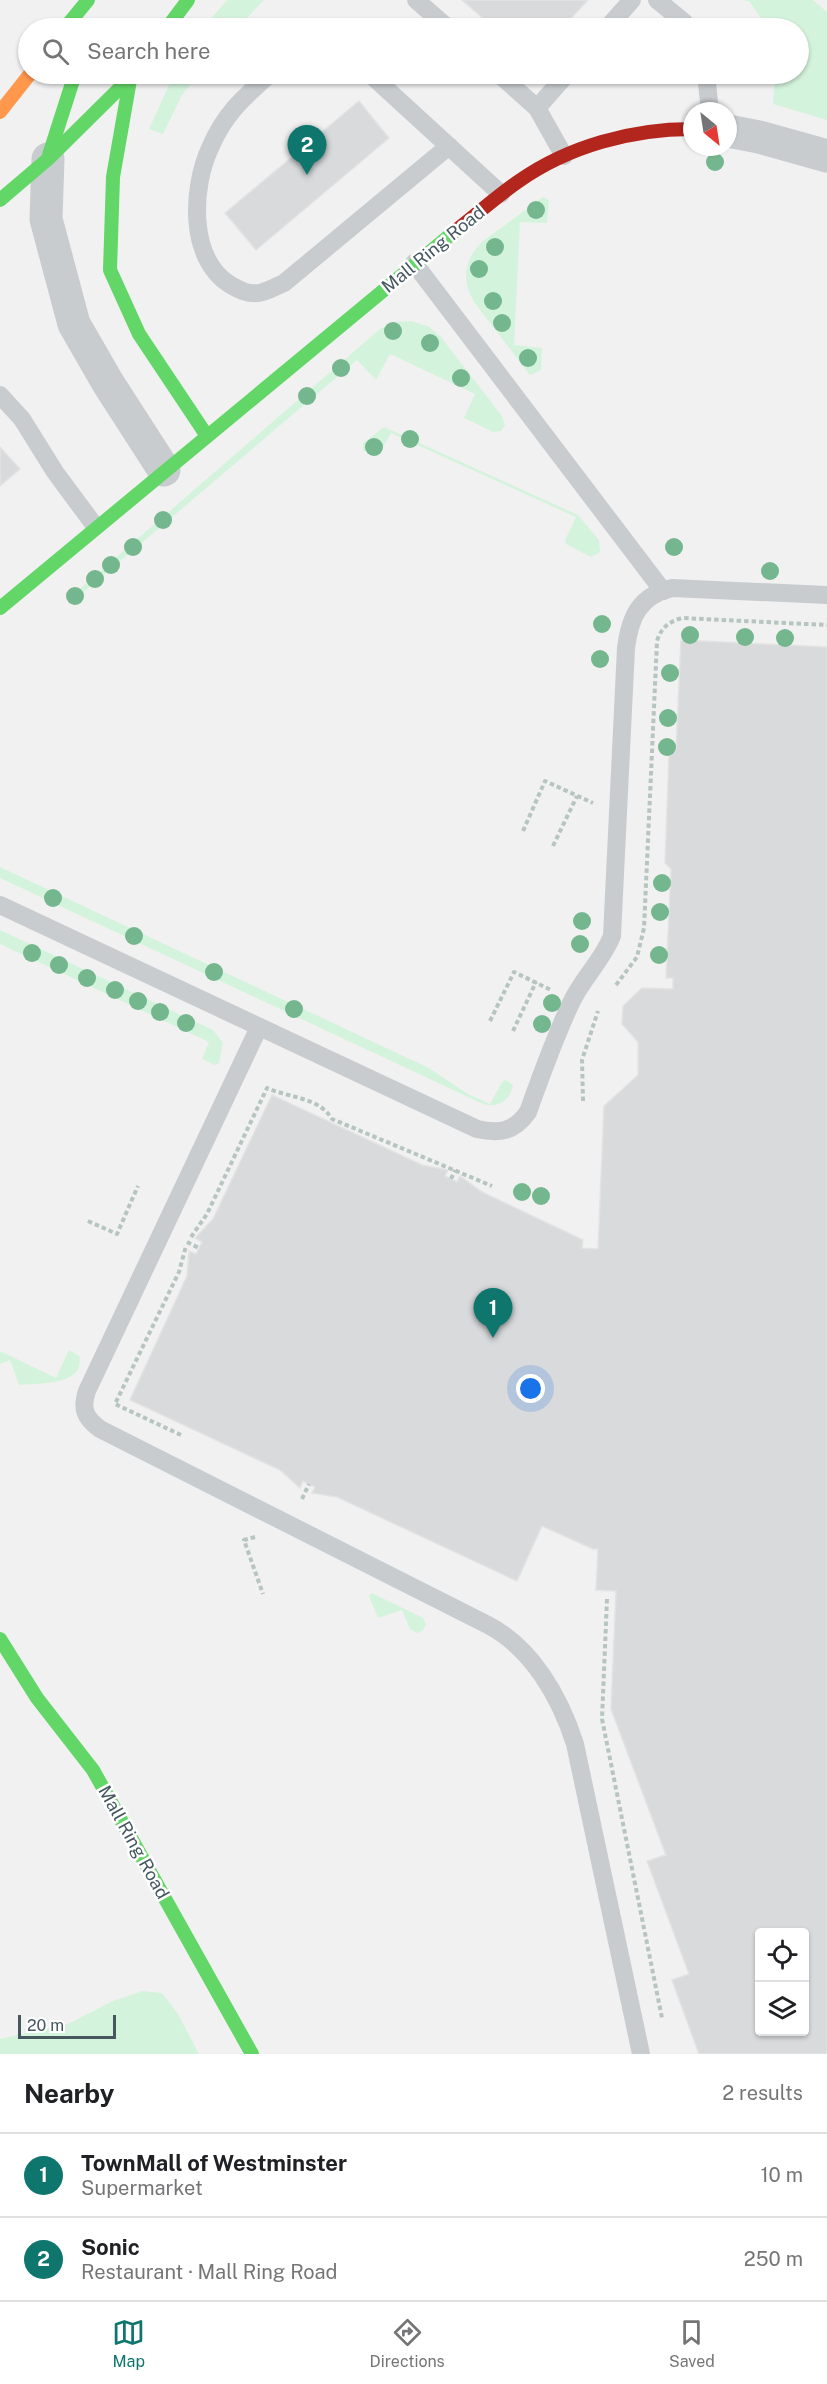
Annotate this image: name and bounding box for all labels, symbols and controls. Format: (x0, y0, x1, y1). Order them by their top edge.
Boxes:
search box (18, 18, 809, 84)
icon: search (39, 35, 72, 68)
text: Search here (87, 38, 211, 64)
north arrow (683, 102, 737, 156)
pin: 2 (288, 126, 326, 175)
street label: Mall Ring Road (377, 201, 489, 297)
pin: 1 (474, 1288, 512, 1338)
your location (516, 1374, 545, 1403)
street label: Mall Ring Road (94, 1782, 174, 1902)
map controls (755, 1928, 809, 2036)
button: locate (755, 1928, 809, 1982)
button: layers (755, 1982, 809, 2036)
scale bar (18, 2012, 116, 2040)
text: 20 m (27, 2016, 64, 2035)
text: Nearby (24, 2078, 114, 2109)
text: 2 results (722, 2081, 803, 2105)
text: TownMall of Westminster (81, 2150, 347, 2176)
text: 1 (39, 2163, 48, 2187)
text: 10 m (760, 2163, 803, 2187)
text: Supermarket (81, 2176, 203, 2200)
text: Sonic (81, 2234, 140, 2260)
text: 2 (37, 2247, 50, 2271)
text: 250 m (744, 2247, 803, 2271)
text: Restaurant · Mall Ring Road (81, 2260, 338, 2284)
tab: Map (112, 2316, 145, 2371)
tab: Directions (370, 2316, 445, 2371)
tab: Saved (669, 2316, 715, 2371)

